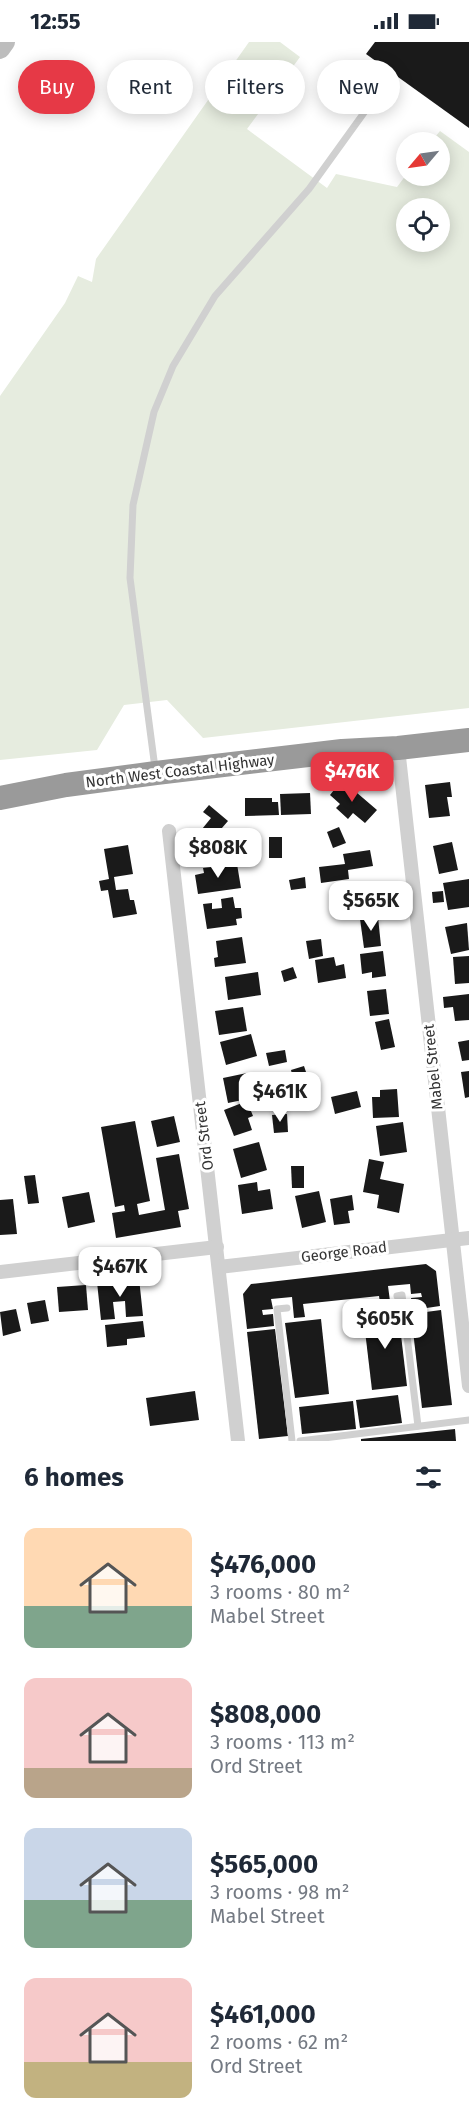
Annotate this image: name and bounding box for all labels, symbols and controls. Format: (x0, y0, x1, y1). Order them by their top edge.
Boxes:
text: 12:55 (30, 8, 81, 35)
chip: Buy (18, 60, 95, 114)
chip: Rent (107, 60, 193, 114)
chip: Filters (205, 60, 305, 114)
chip: New (317, 60, 400, 114)
north arrow (396, 132, 450, 186)
map controls (396, 132, 450, 252)
button: locate (396, 198, 450, 252)
street label: North West Coastal Highway (85, 750, 276, 792)
pin: $476K (310, 752, 394, 803)
text: $476K (325, 759, 379, 783)
pin: $808K (176, 828, 260, 879)
text: $808K (189, 835, 247, 859)
pin: $565K (329, 881, 413, 932)
text: $565K (343, 888, 399, 912)
street label: Mabel Street (419, 1023, 446, 1111)
pin: $461K (238, 1072, 322, 1123)
text: $461K (253, 1079, 307, 1103)
street label: Ord Street (191, 1100, 217, 1172)
street label: George Road (300, 1238, 388, 1266)
pin: $467K (78, 1247, 162, 1298)
text: $467K (92, 1254, 148, 1278)
pin: $605K (343, 1299, 427, 1350)
text: $605K (356, 1306, 414, 1330)
icon: filters (412, 1461, 445, 1494)
text: 6 homes (24, 1462, 124, 1493)
text: $476,000 (210, 1549, 316, 1580)
icon: home (72, 1552, 144, 1624)
text: 3 rooms · 80 m² (210, 1580, 350, 1604)
text: Mabel Street (210, 1604, 325, 1628)
text: $808,000 (210, 1699, 321, 1730)
icon: home (72, 1702, 144, 1774)
text: 3 rooms · 113 m² (210, 1730, 355, 1754)
text: Ord Street (210, 1754, 302, 1778)
text: $565,000 (210, 1849, 318, 1880)
icon: home (72, 1852, 144, 1924)
text: 3 rooms · 98 m² (210, 1880, 350, 1904)
text: Mabel Street (210, 1904, 325, 1928)
text: $461,000 (210, 1999, 316, 2030)
icon: home (72, 2002, 144, 2074)
text: 2 rooms · 62 m² (210, 2030, 348, 2054)
text: Ord Street (210, 2054, 302, 2078)

